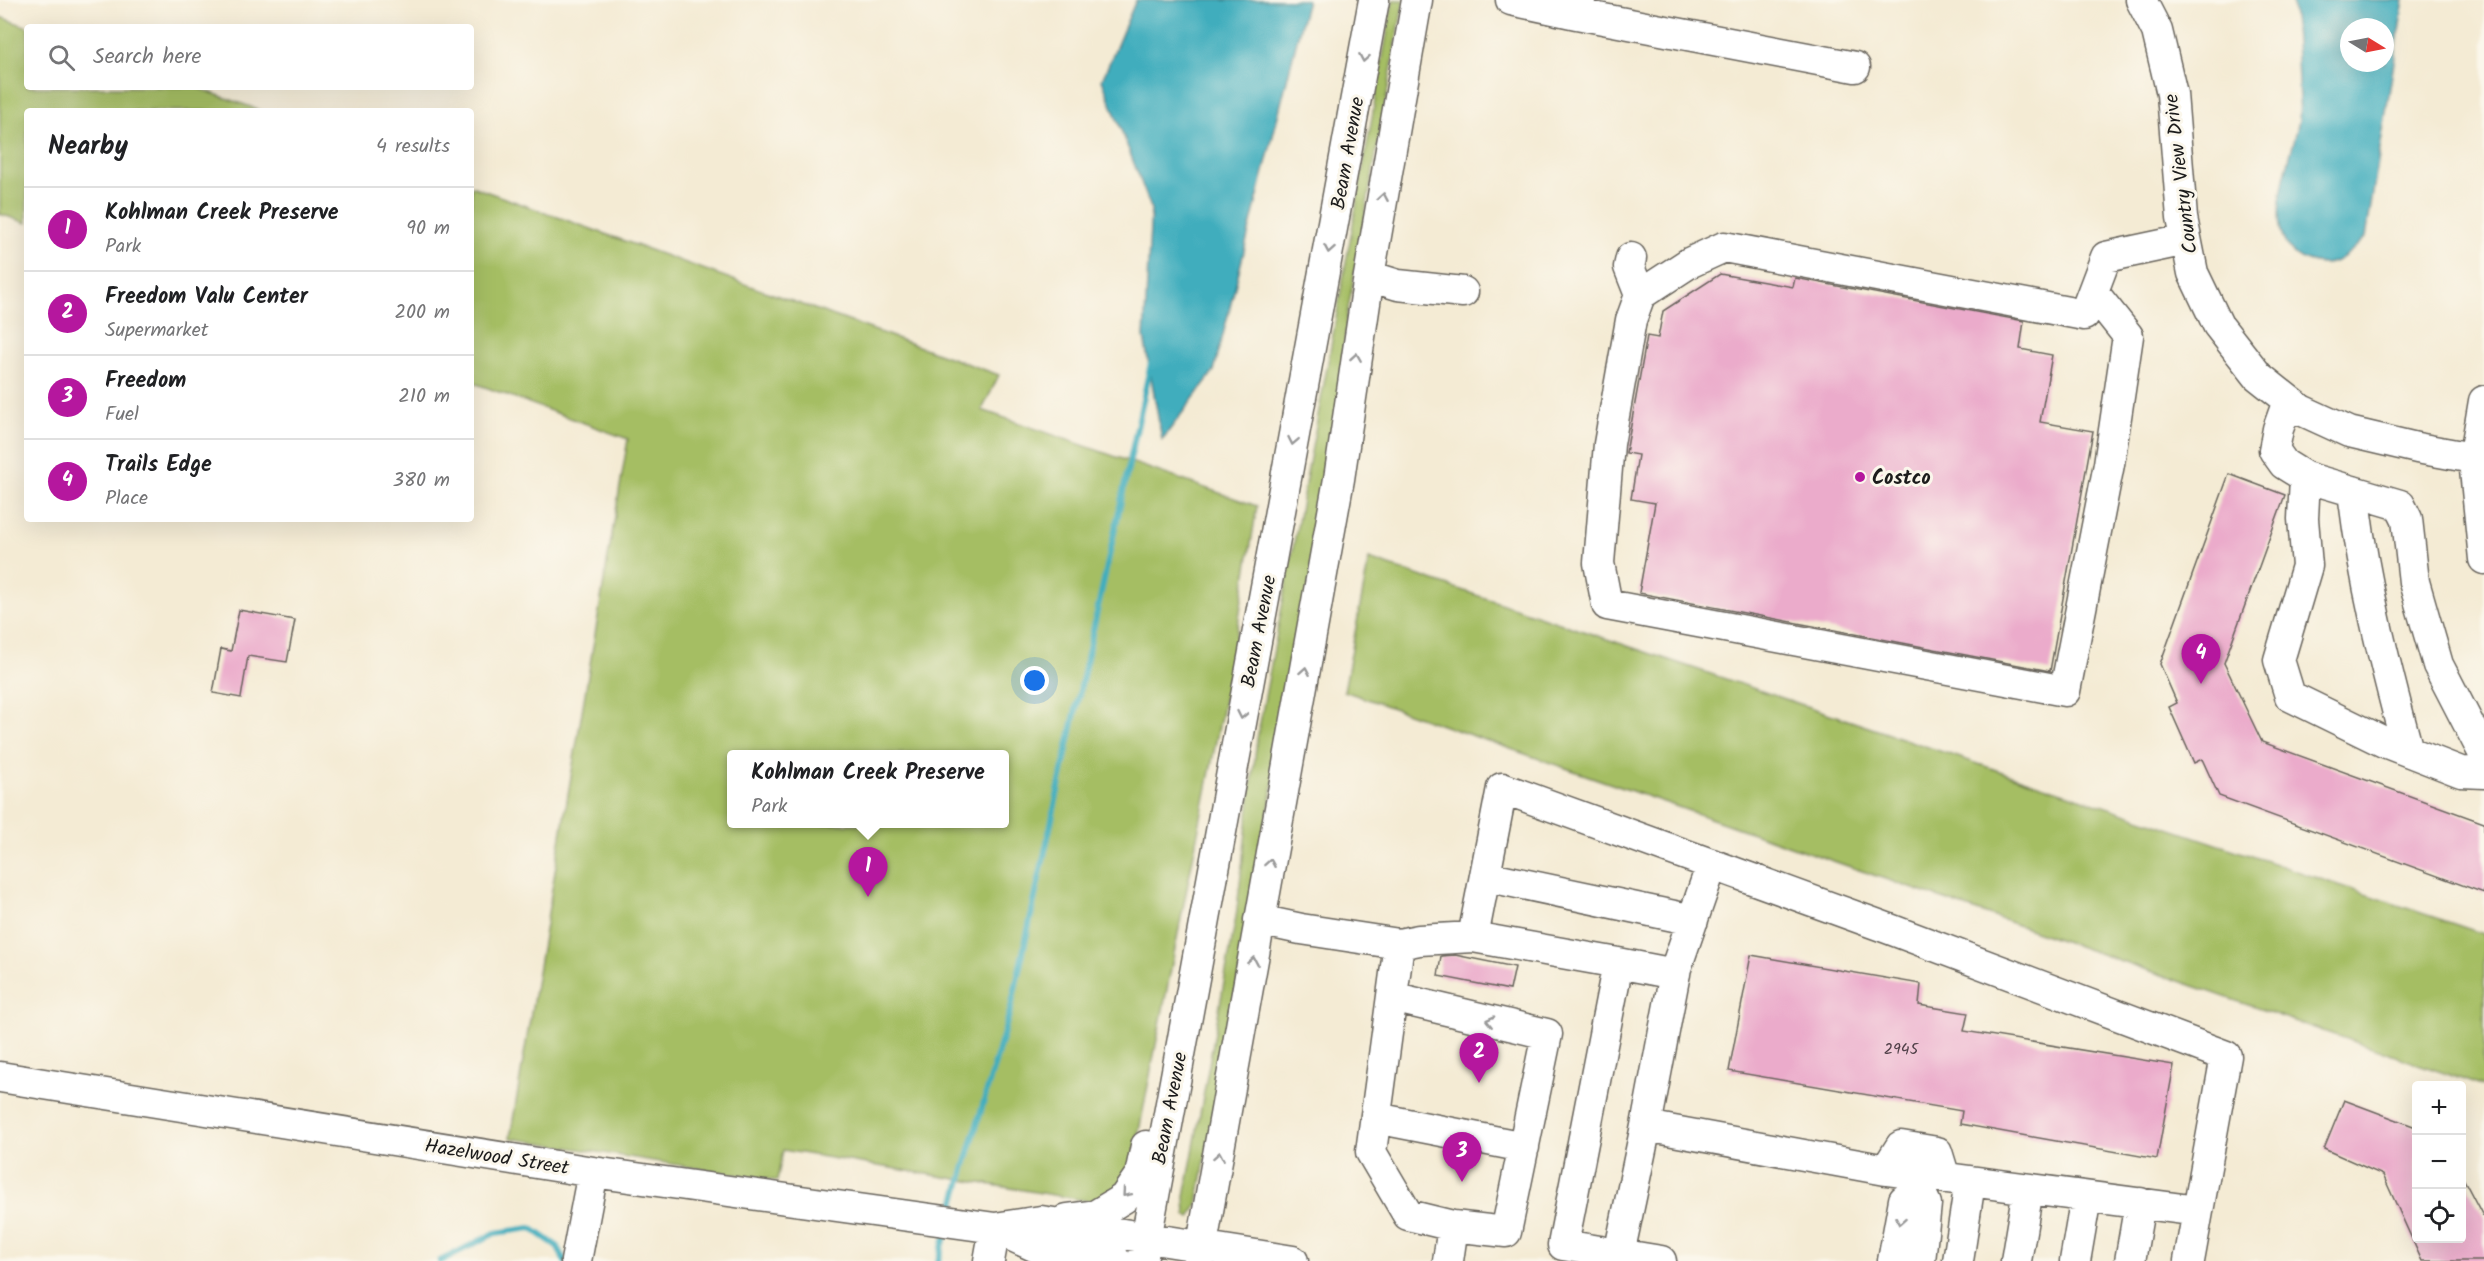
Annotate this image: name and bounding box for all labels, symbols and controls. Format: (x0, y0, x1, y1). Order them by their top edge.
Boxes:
north arrow (2340, 18, 2394, 72)
search box (24, 24, 474, 90)
text: Search here (93, 40, 201, 75)
icon: search (45, 41, 78, 74)
one-way arrow (1358, 52, 1371, 62)
street label: Country View Drive (2156, 92, 2208, 255)
street label: Beam Avenue (1323, 94, 1375, 212)
text: Nearby (48, 126, 128, 168)
text: 4 results (376, 131, 450, 163)
one-way arrow (1376, 193, 1389, 203)
text: Kohlman Creek Preserve (105, 196, 339, 231)
text: 1 (64, 213, 71, 245)
text: 90 m (406, 213, 450, 245)
text: Park (105, 231, 141, 263)
one-way arrow (1323, 244, 1336, 254)
text: Freedom Valu Center (105, 280, 308, 315)
text: 2 (62, 297, 73, 329)
text: 200 m (394, 297, 450, 329)
text: Supermarket (105, 315, 208, 347)
one-way arrow (1350, 353, 1362, 362)
text: Freedom (105, 364, 186, 399)
text: 3 (62, 381, 73, 413)
text: 210 m (398, 381, 450, 413)
text: Fuel (105, 399, 139, 431)
one-way arrow (1287, 436, 1300, 446)
text: Trails Edge (105, 448, 212, 483)
place label: Costco (1872, 463, 1931, 495)
text: 4 (62, 465, 73, 497)
text: 380 m (393, 465, 450, 497)
marker: Costco (1853, 470, 1867, 484)
text: Place (105, 483, 148, 515)
street label: Beam Avenue (1233, 572, 1287, 690)
pin: 4 (2182, 634, 2220, 684)
your location (1020, 666, 1049, 695)
one-way arrow (1298, 666, 1310, 676)
one-way arrow (1237, 711, 1249, 720)
popup (727, 750, 1009, 828)
text: Kohlman Creek Preserve (751, 756, 985, 791)
text: Park (751, 791, 787, 823)
pin: 1 (848, 848, 888, 897)
one-way arrow (1263, 858, 1276, 868)
one-way arrow (1246, 956, 1258, 965)
one-way arrow (1485, 1015, 1495, 1028)
pin: 2 (1460, 1034, 1498, 1083)
house number: 2945 (1884, 1037, 1920, 1062)
street label: Beam Avenue (1144, 1049, 1198, 1167)
map controls (2412, 1081, 2466, 1243)
button: + (2412, 1081, 2466, 1135)
street label: Hazelwood Street (422, 1131, 571, 1185)
pin: 3 (1442, 1132, 1482, 1182)
button: − (2412, 1135, 2466, 1189)
one-way arrow (1212, 1152, 1225, 1162)
one-way arrow (1123, 1186, 1134, 1197)
button: locate (2412, 1189, 2466, 1243)
one-way arrow (1894, 1216, 1907, 1226)

